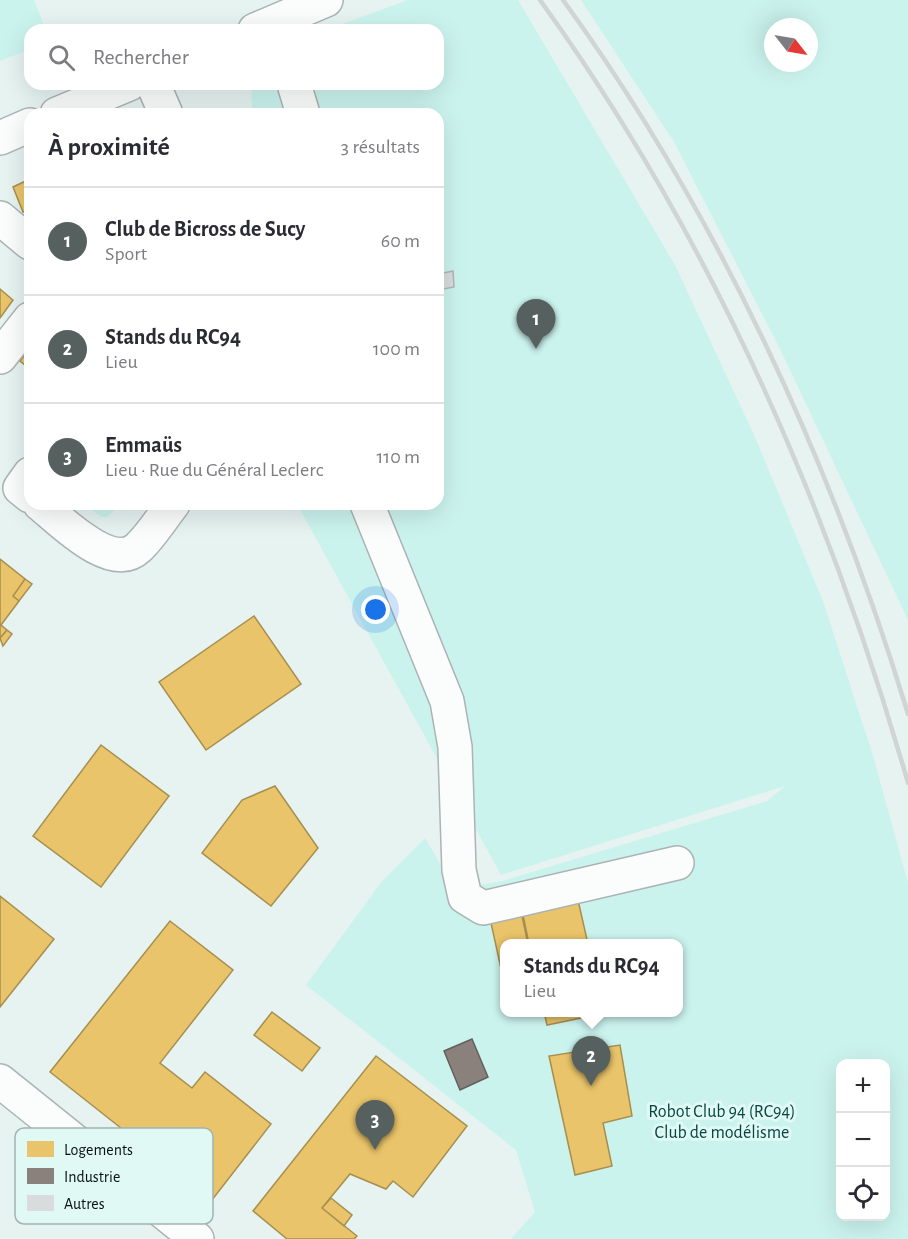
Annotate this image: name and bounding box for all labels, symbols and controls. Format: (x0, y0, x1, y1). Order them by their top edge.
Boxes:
north arrow (764, 18, 818, 72)
search box (24, 24, 444, 90)
icon: search (45, 41, 78, 74)
text: Rechercher (93, 46, 189, 68)
text: À proximité (48, 134, 170, 160)
text: 3 résultats (341, 137, 420, 157)
text: Club de Bicross de Sucy (105, 218, 305, 240)
text: 1 (64, 231, 71, 251)
text: 60 m (381, 231, 420, 251)
text: Sport (105, 244, 147, 264)
pin: 1 (516, 300, 556, 349)
text: Stands du RC94 (105, 326, 241, 348)
text: 2 (63, 339, 72, 359)
text: 100 m (373, 339, 420, 359)
text: Lieu (105, 352, 138, 372)
text: Emmaüs (105, 434, 182, 456)
text: 3 (63, 447, 72, 467)
text: 110 m (376, 447, 420, 467)
text: Lieu · Rue du Général Leclerc (105, 460, 323, 480)
your location (361, 595, 390, 624)
popup (500, 939, 683, 1017)
text: Stands du RC94 (523, 955, 660, 977)
text: Lieu (523, 981, 556, 1001)
pin: 2 (572, 1036, 610, 1086)
map controls (836, 1059, 890, 1221)
button: + (836, 1059, 890, 1113)
pin: 3 (356, 1100, 394, 1150)
park label: Robot Club 94 (RC94) Club de modélisme (648, 1103, 796, 1142)
button: − (836, 1113, 890, 1167)
legend (15, 1128, 213, 1224)
text: Logements (64, 1142, 133, 1158)
button: locate (836, 1167, 890, 1221)
text: Industrie (64, 1169, 120, 1185)
text: Autres (64, 1196, 105, 1212)

